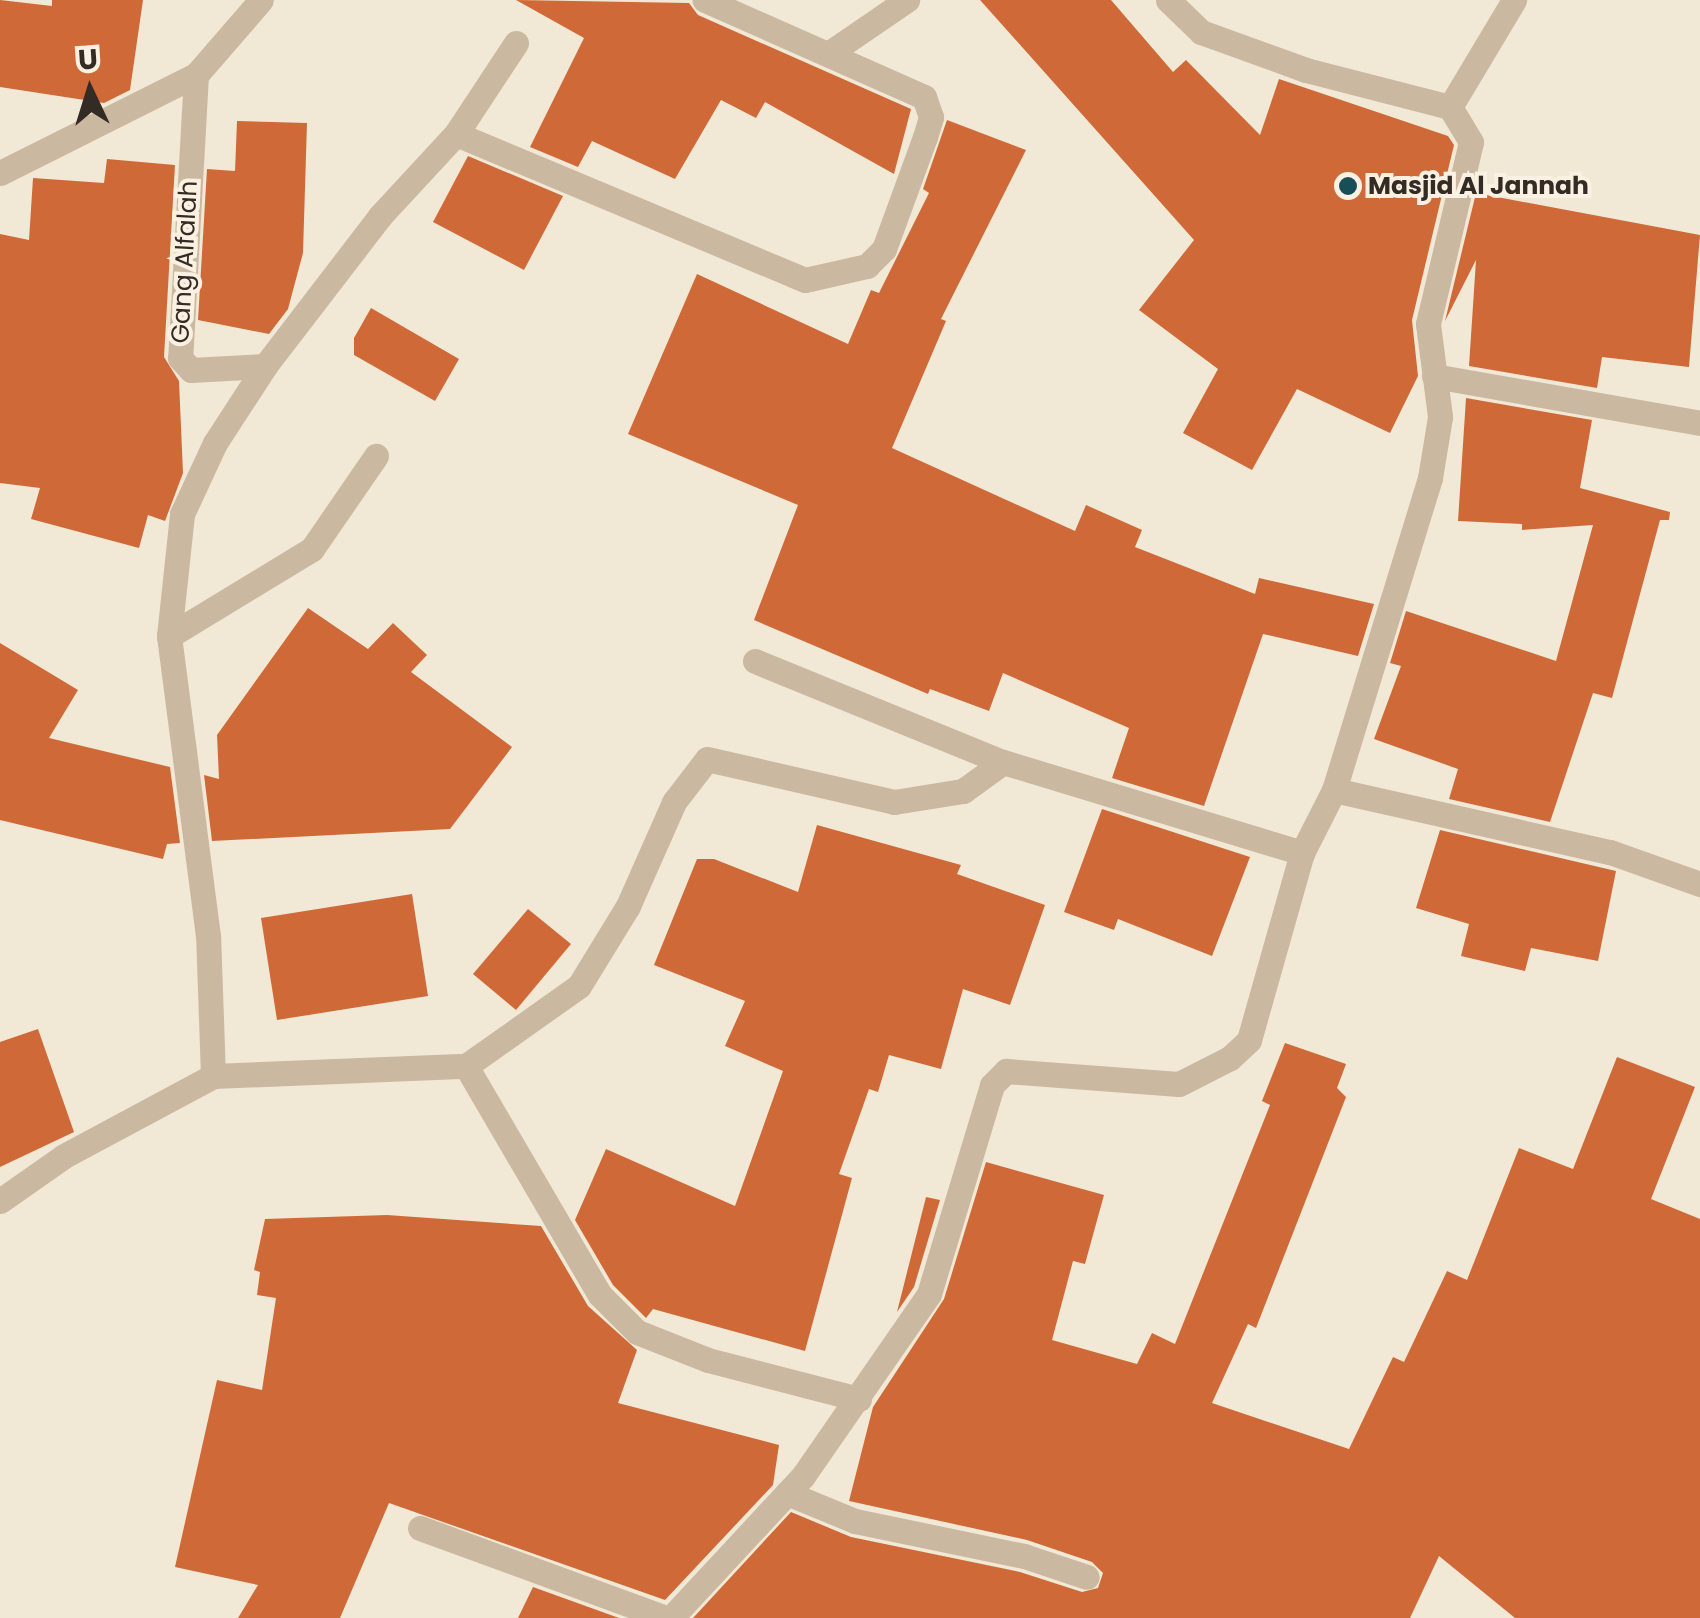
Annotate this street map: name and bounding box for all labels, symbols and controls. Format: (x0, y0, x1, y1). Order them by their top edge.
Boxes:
text: U (77, 39, 99, 80)
north arrow (40, 40, 140, 140)
place label: Masjid Al Jannah (1368, 171, 1589, 201)
marker: Masjid Al Jannah (1337, 175, 1359, 197)
street label: Gang Alfalah (166, 180, 204, 344)

